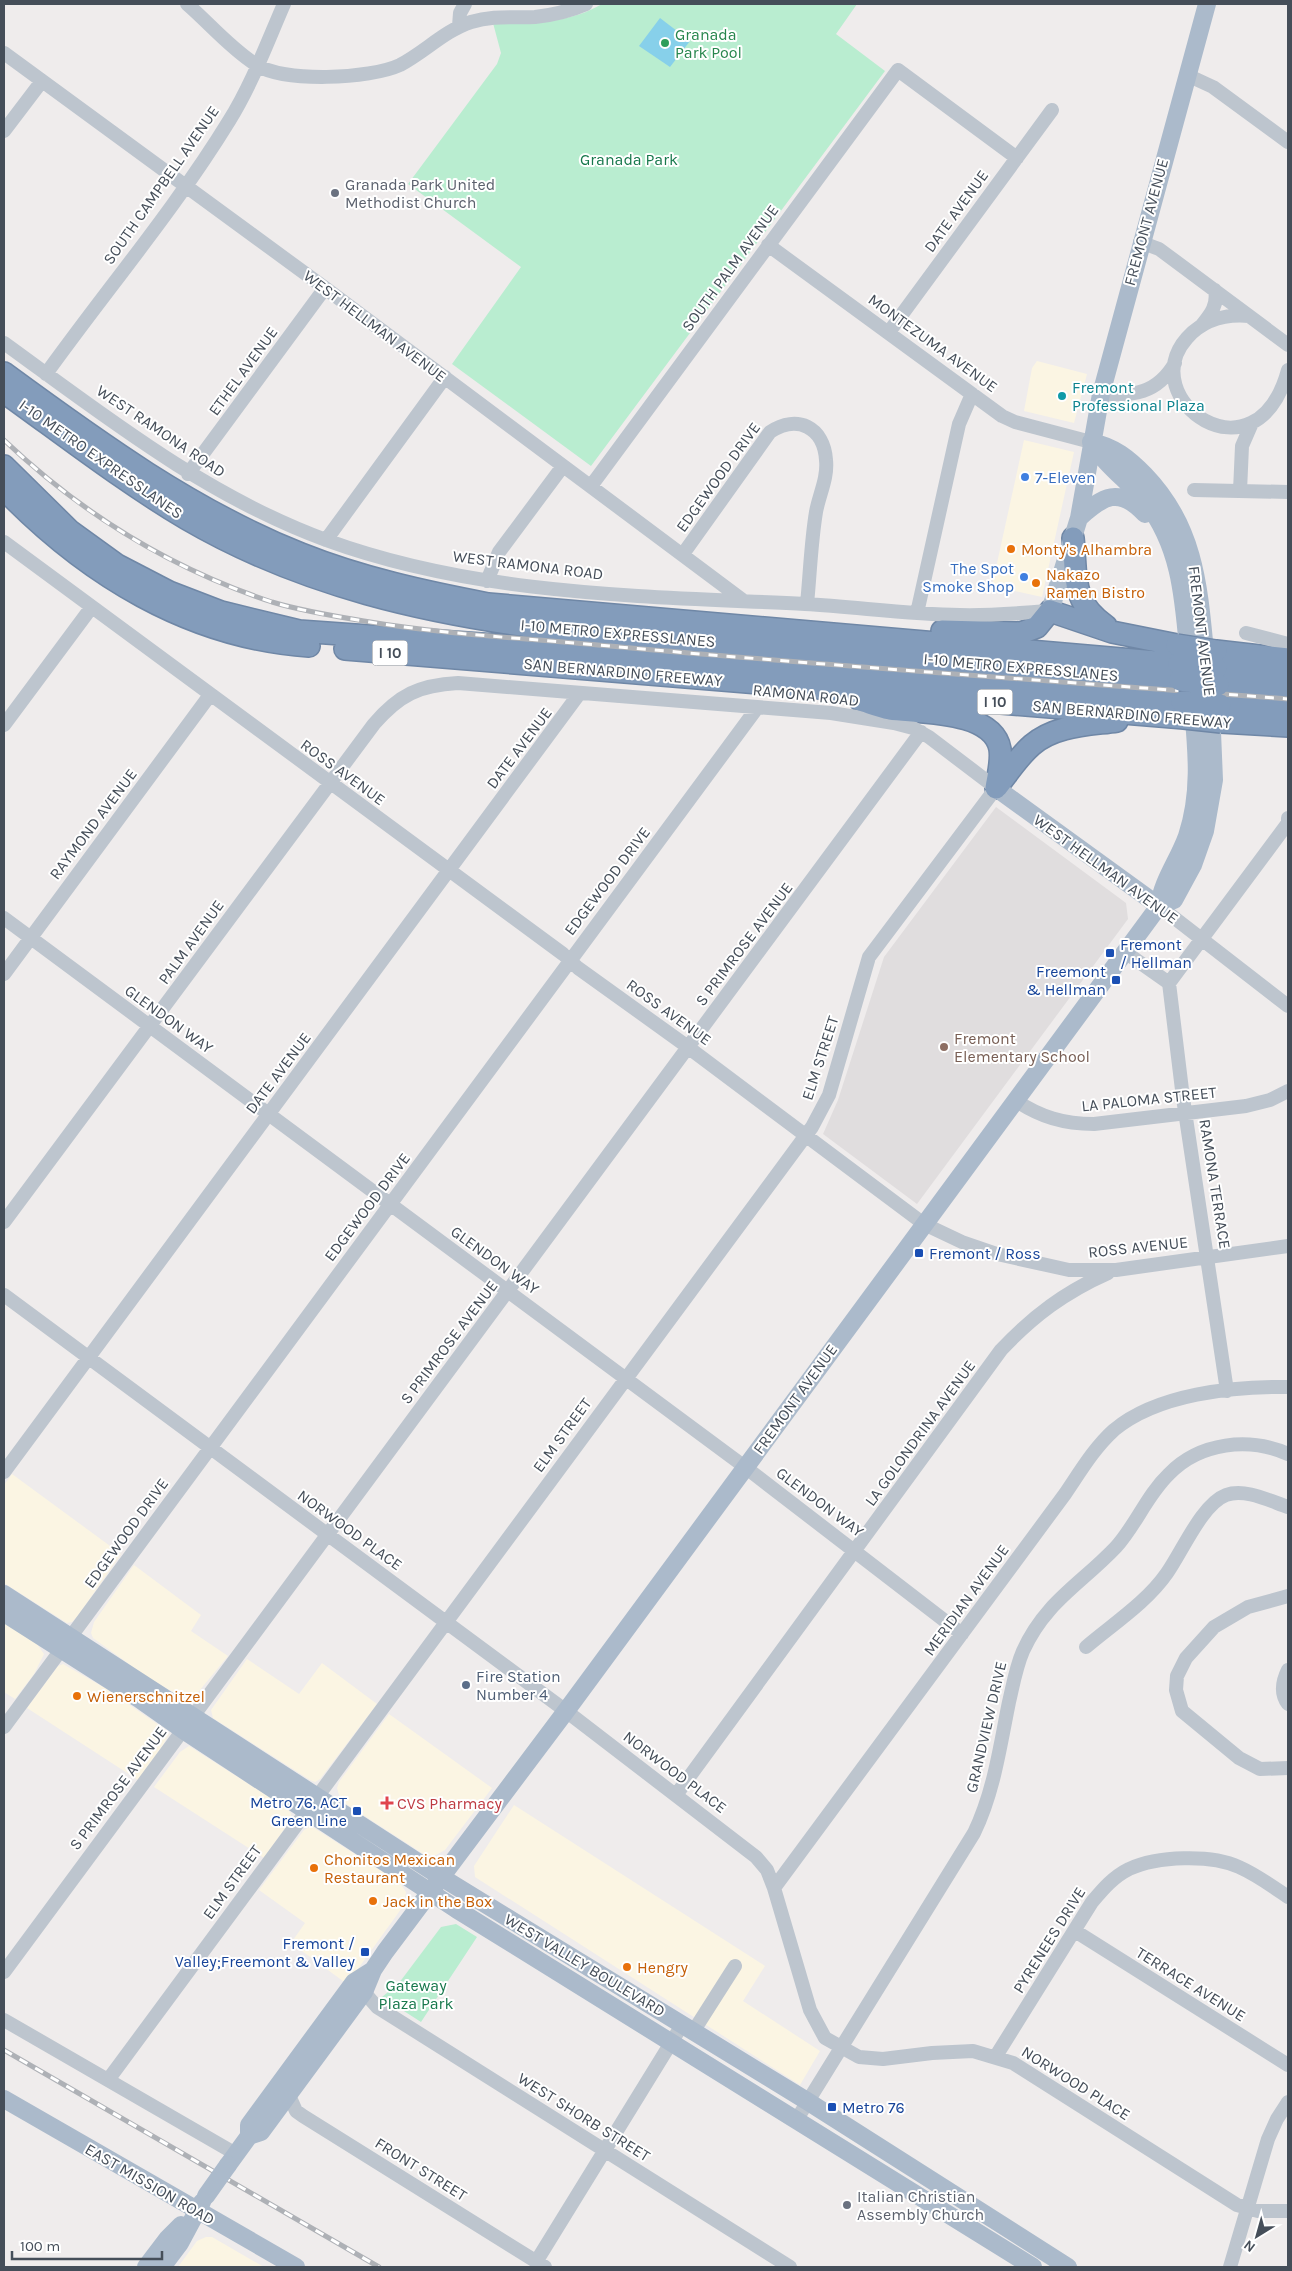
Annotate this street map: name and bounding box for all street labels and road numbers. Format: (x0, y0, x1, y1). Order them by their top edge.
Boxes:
street label: SOUTH CAMPBELL AVENUE (99, 102, 223, 268)
street label: FREMONT AVENUE (1120, 156, 1172, 288)
street label: DATE AVENUE (920, 166, 992, 256)
street label: SOUTH PALM AVENUE (678, 201, 782, 335)
street label: WEST HELLMAN AVENUE (300, 266, 450, 386)
street label: MONTEZUMA AVENUE (865, 290, 1001, 396)
street label: ETHEL AVENUE (204, 323, 282, 419)
street label: WEST RAMONA ROAD (93, 381, 229, 481)
street label: I-10 METRO EXPRESSLANES (15, 395, 187, 523)
street label: EDGEWOOD DRIVE (672, 418, 764, 536)
street label: WEST RAMONA ROAD (452, 546, 604, 584)
street label: FREMONT AVENUE (1185, 565, 1219, 697)
street label: I-10 METRO EXPRESSLANES (520, 615, 716, 651)
road number: I 10 (372, 640, 408, 666)
street label: I-10 METRO EXPRESSLANES (923, 649, 1119, 685)
street label: SAN BERNARDINO FREEWAY (523, 654, 724, 690)
street label: RAMONA ROAD (752, 680, 860, 710)
road number: I 10 (978, 690, 1012, 714)
street label: SAN BERNARDINO FREEWAY (1032, 696, 1233, 732)
street label: DATE AVENUE (482, 704, 556, 792)
street label: ROSS AVENUE (297, 735, 389, 809)
street label: RAYMOND AVENUE (45, 765, 141, 883)
street label: WEST HELLMAN AVENUE (1030, 810, 1182, 928)
street label: EDGEWOOD DRIVE (560, 823, 654, 939)
street label: S PRIMROSE AVENUE (691, 878, 797, 1010)
street label: PALM AVENUE (154, 896, 228, 988)
street label: ROSS AVENUE (623, 975, 715, 1049)
street label: GLENDON WAY (121, 981, 217, 1058)
street label: ELM STREET (797, 1014, 843, 1102)
street label: DATE AVENUE (241, 1029, 315, 1117)
street label: LA PALOMA STREET (1081, 1082, 1217, 1116)
street label: RAMONA TERRACE (1195, 1118, 1235, 1250)
street label: EDGEWOOD DRIVE (320, 1149, 414, 1265)
street label: GLENDON WAY (447, 1222, 543, 1299)
street label: ROSS AVENUE (1087, 1232, 1189, 1262)
street label: S PRIMROSE AVENUE (396, 1276, 502, 1408)
street label: FREMONT AVENUE (749, 1340, 841, 1458)
street label: LA GOLONDRINA AVENUE (861, 1356, 979, 1510)
street label: ELM STREET (529, 1394, 595, 1476)
street label: GLENDON WAY (772, 1463, 868, 1541)
street label: EDGEWOOD DRIVE (80, 1474, 172, 1592)
street label: NORWOOD PLACE (294, 1486, 406, 1574)
street label: MERIDIAN AVENUE (919, 1541, 1013, 1659)
street label: GRANDVIEW DRIVE (962, 1659, 1010, 1795)
street label: S PRIMROSE AVENUE (65, 1722, 171, 1854)
street label: NORWOOD PLACE (619, 1727, 731, 1817)
street label: ELM STREET (199, 1841, 265, 1923)
street label: PYRENEES DRIVE (1009, 1883, 1089, 1997)
street label: WEST VALLEY BOULEVARD (501, 1909, 669, 2021)
street label: TERRACE AVENUE (1133, 1943, 1249, 2025)
street label: NORWOOD PLACE (1018, 2042, 1134, 2124)
street label: WEST SHORB STREET (514, 2069, 654, 2165)
street label: FRONT STREET (372, 2133, 470, 2205)
street label: EAST MISSION ROAD (82, 2139, 218, 2229)

